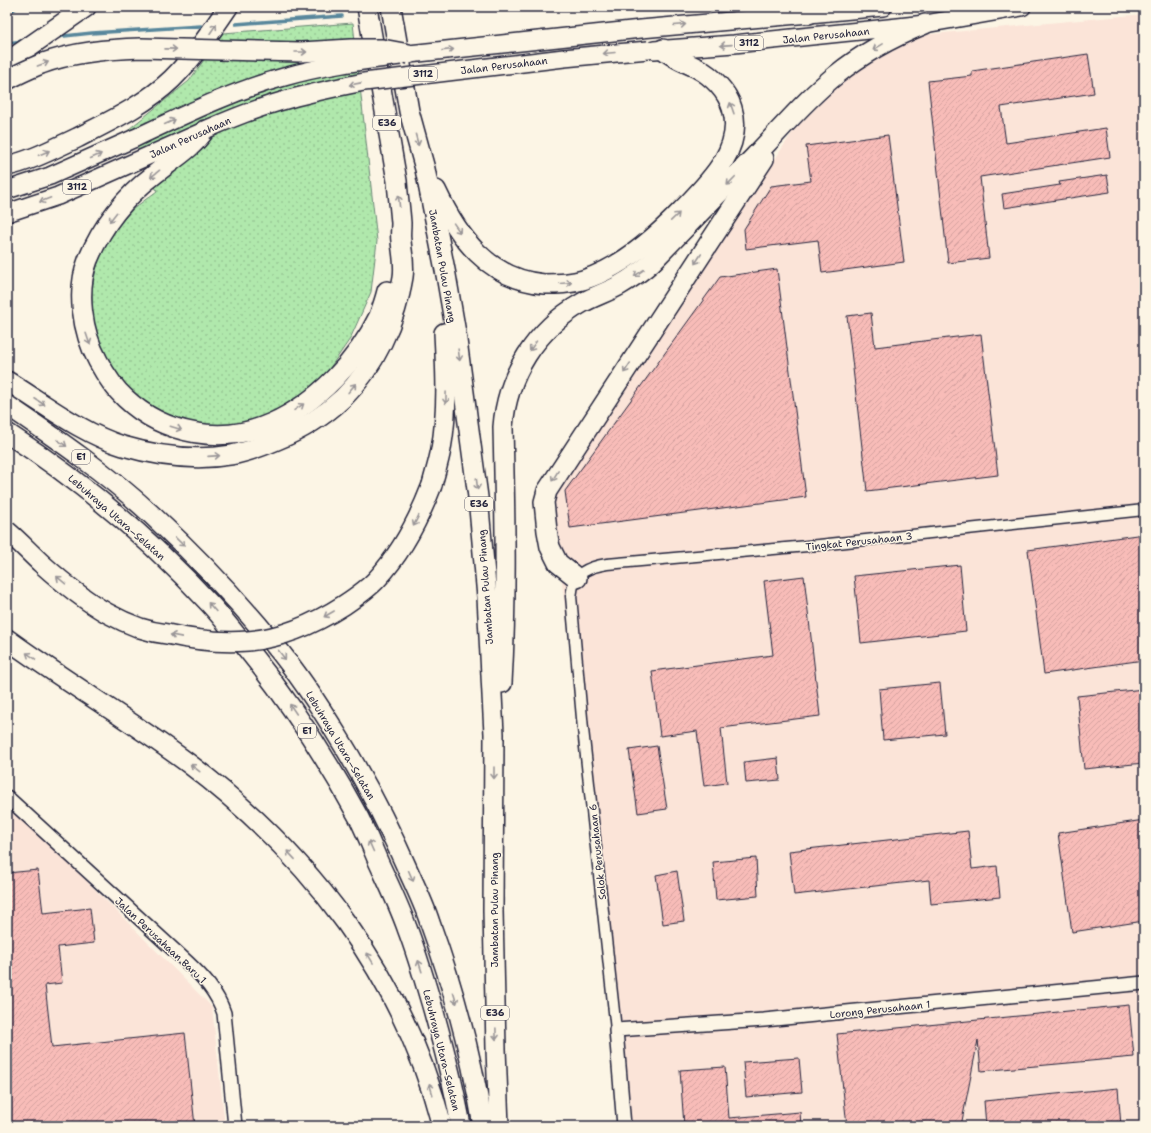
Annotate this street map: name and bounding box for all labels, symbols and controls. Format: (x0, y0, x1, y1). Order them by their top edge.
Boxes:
one-way arrow (673, 22, 686, 29)
one-way arrow (209, 23, 217, 34)
street label: Jalan Perusahaan (782, 24, 870, 47)
road number: 3112 (735, 36, 763, 50)
one-way arrow (720, 41, 733, 48)
one-way arrow (872, 43, 884, 51)
one-way arrow (164, 45, 177, 52)
one-way arrow (441, 46, 454, 54)
one-way arrow (294, 48, 307, 56)
one-way arrow (603, 50, 616, 57)
street label: Jalan Perusahaan (460, 54, 548, 77)
one-way arrow (36, 60, 49, 67)
road number: 3112 (409, 67, 437, 81)
one-way arrow (349, 80, 362, 88)
one-way arrow (727, 102, 735, 114)
street label: Jalan Perusahaan (148, 114, 233, 161)
road number: E36 (373, 116, 401, 130)
one-way arrow (164, 118, 176, 125)
one-way arrow (414, 133, 421, 146)
one-way arrow (37, 149, 49, 156)
one-way arrow (89, 152, 101, 159)
one-way arrow (149, 169, 160, 178)
one-way arrow (726, 176, 735, 186)
road number: 3112 (63, 180, 91, 194)
one-way arrow (395, 195, 403, 208)
one-way arrow (39, 197, 51, 205)
street label: Jambatan Pulau Pinang (426, 208, 459, 324)
one-way arrow (109, 212, 117, 223)
one-way arrow (670, 212, 680, 222)
one-way arrow (453, 222, 461, 233)
one-way arrow (694, 253, 702, 264)
one-way arrow (633, 269, 644, 277)
one-way arrow (559, 280, 572, 287)
one-way arrow (85, 333, 92, 346)
one-way arrow (529, 340, 537, 351)
one-way arrow (455, 348, 463, 361)
one-way arrow (622, 362, 631, 373)
one-way arrow (347, 383, 356, 393)
one-way arrow (442, 391, 449, 404)
one-way arrow (34, 398, 45, 406)
one-way arrow (294, 403, 305, 411)
one-way arrow (170, 425, 182, 433)
one-way arrow (56, 439, 67, 447)
road number: E1 (72, 450, 90, 464)
one-way arrow (207, 453, 220, 460)
one-way arrow (551, 470, 559, 482)
street label: Lebuhraya Utara–Selatan (65, 472, 168, 563)
one-way arrow (473, 477, 481, 490)
road number: E36 (465, 497, 493, 511)
one-way arrow (412, 514, 419, 526)
street label: Jambatan Pulau Pinang (475, 529, 496, 645)
street label: Tingkat Perusahaan 3 (805, 529, 913, 554)
one-way arrow (175, 537, 185, 547)
one-way arrow (56, 576, 67, 585)
one-way arrow (208, 602, 217, 612)
one-way arrow (323, 611, 335, 619)
one-way arrow (170, 632, 183, 640)
one-way arrow (278, 650, 287, 661)
one-way arrow (26, 652, 37, 660)
street label: Lebuhraya Utara–Selatan (303, 689, 378, 802)
one-way arrow (288, 703, 296, 715)
road number: E1 (298, 724, 316, 738)
one-way arrow (189, 764, 200, 773)
one-way arrow (490, 766, 498, 779)
street label: Solok Perusahaan 6 (586, 803, 609, 901)
one-way arrow (367, 840, 375, 852)
one-way arrow (286, 850, 296, 860)
street label: Jambatan Pulau Pinang (488, 852, 501, 968)
one-way arrow (408, 870, 415, 882)
street label: Jalan Perusahaan Baru 1 (112, 895, 209, 986)
one-way arrow (366, 952, 374, 964)
one-way arrow (416, 960, 423, 973)
street label: Lebuhraya Utara–Selatan (420, 988, 463, 1112)
one-way arrow (452, 991, 459, 1004)
street label: Lorong Perusahaan 1 (829, 998, 931, 1021)
road number: E36 (481, 1006, 509, 1020)
one-way arrow (492, 1027, 500, 1040)
one-way arrow (427, 1082, 434, 1095)

